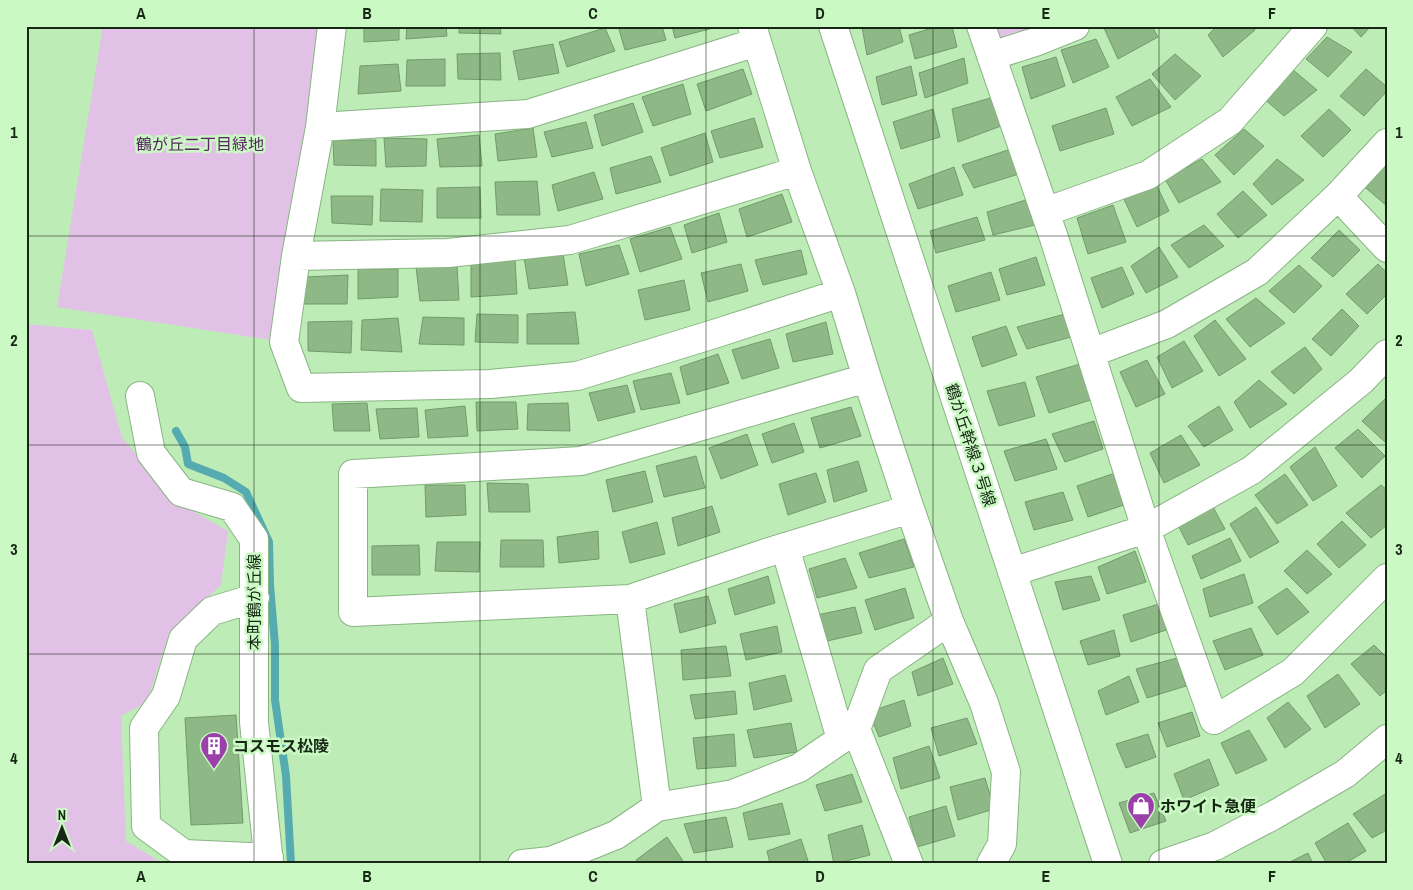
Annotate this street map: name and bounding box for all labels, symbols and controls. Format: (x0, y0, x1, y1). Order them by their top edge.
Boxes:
text: A (136, 2, 146, 24)
text: B (362, 2, 372, 24)
text: C (588, 2, 598, 24)
text: D (815, 2, 825, 24)
text: E (1042, 2, 1051, 24)
text: F (1268, 2, 1276, 24)
text: 1 (10, 121, 18, 143)
text: 1 (1395, 121, 1403, 143)
park label: 鶴が丘二丁目緑地 (136, 133, 264, 155)
text: 2 (10, 329, 18, 351)
text: 2 (1395, 329, 1403, 351)
street label: 鶴が丘幹線３号線 (941, 381, 1001, 509)
text: 3 (10, 538, 18, 560)
text: 3 (1395, 538, 1403, 560)
street label: 本町鶴が丘線 (243, 554, 265, 650)
building icon: コスモス松陵 (199, 731, 229, 770)
place label: コスモス松陵 (233, 735, 329, 757)
text: 4 (10, 747, 18, 769)
text: 4 (1395, 747, 1403, 769)
shop icon: ホワイト急便 (1126, 791, 1156, 830)
place label: ホワイト急便 (1160, 795, 1256, 817)
north arrow (38, 802, 88, 852)
text: N (58, 806, 66, 824)
text: A (136, 865, 146, 887)
text: B (362, 865, 372, 887)
text: C (588, 865, 598, 887)
text: D (815, 865, 825, 887)
text: E (1042, 865, 1051, 887)
text: F (1268, 865, 1276, 887)

